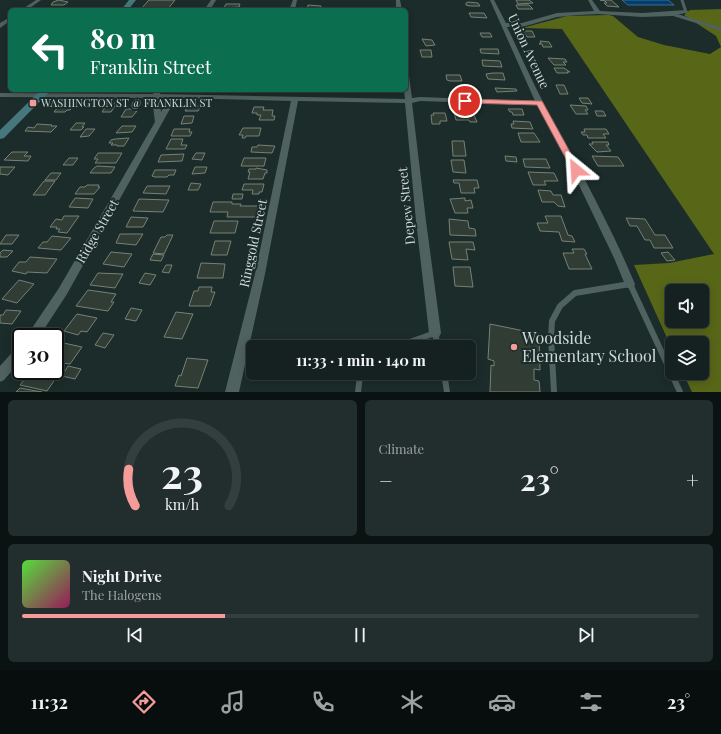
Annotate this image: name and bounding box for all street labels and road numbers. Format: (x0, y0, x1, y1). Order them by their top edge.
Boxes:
street label: Union Avenue (505, 11, 554, 91)
street label: Depew Street (393, 166, 418, 246)
street label: Ridge Street (71, 195, 122, 266)
street label: Ringgold Street (235, 197, 270, 289)

